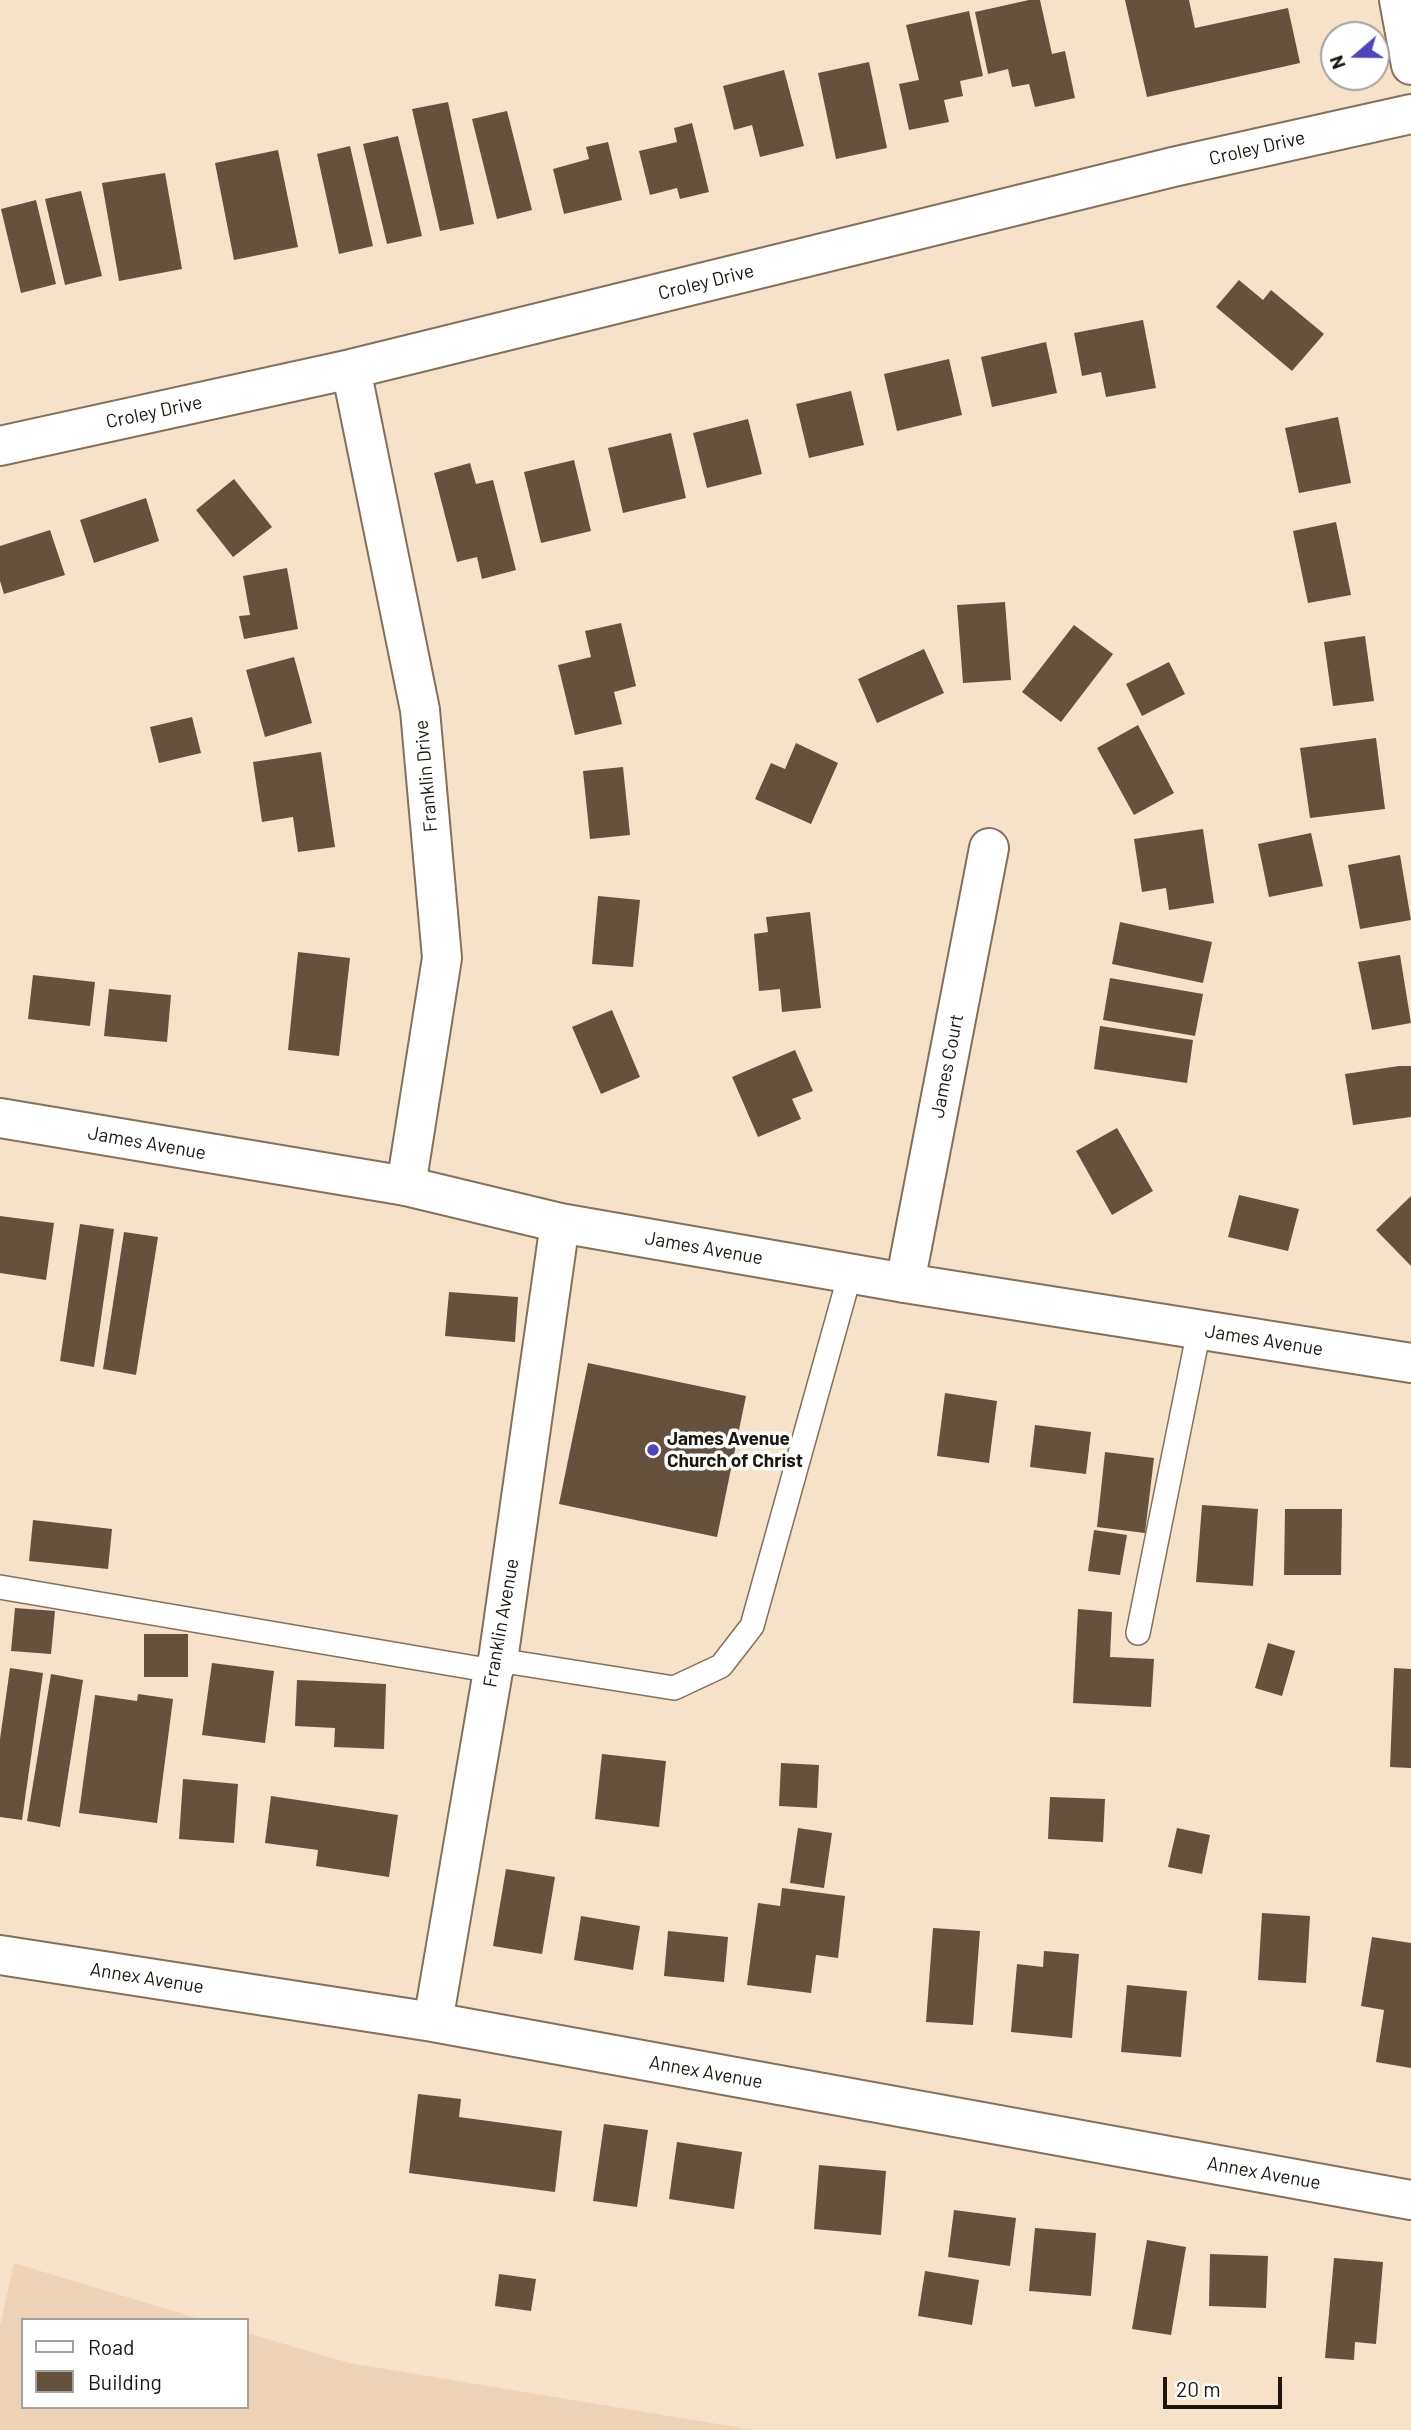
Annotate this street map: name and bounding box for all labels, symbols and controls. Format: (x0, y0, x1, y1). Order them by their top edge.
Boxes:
north arrow (1320, 21, 1390, 91)
text: N (1324, 53, 1350, 73)
street label: Croley Drive (1207, 126, 1307, 170)
street label: Croley Drive (656, 259, 756, 305)
street label: Croley Drive (104, 391, 204, 433)
street label: Franklin Drive (410, 719, 442, 833)
street label: James Court (926, 1012, 968, 1120)
street label: James Avenue (86, 1121, 208, 1165)
street label: James Avenue (643, 1226, 765, 1270)
street label: James Avenue (1203, 1319, 1325, 1361)
place label: James Avenue Church of Christ (667, 1428, 803, 1472)
marker: James Avenue Church of Christ (645, 1442, 661, 1458)
street label: Franklin Avenue (478, 1557, 524, 1689)
street label: Annex Avenue (88, 1958, 206, 1998)
street label: Annex Avenue (647, 2051, 765, 2093)
street label: Annex Avenue (1205, 2152, 1323, 2194)
legend (21, 2318, 248, 2409)
text: Road (88, 2334, 134, 2359)
scale bar (1166, 2364, 1285, 2408)
text: Building (88, 2369, 162, 2394)
text: 20 m (1176, 2376, 1221, 2401)

